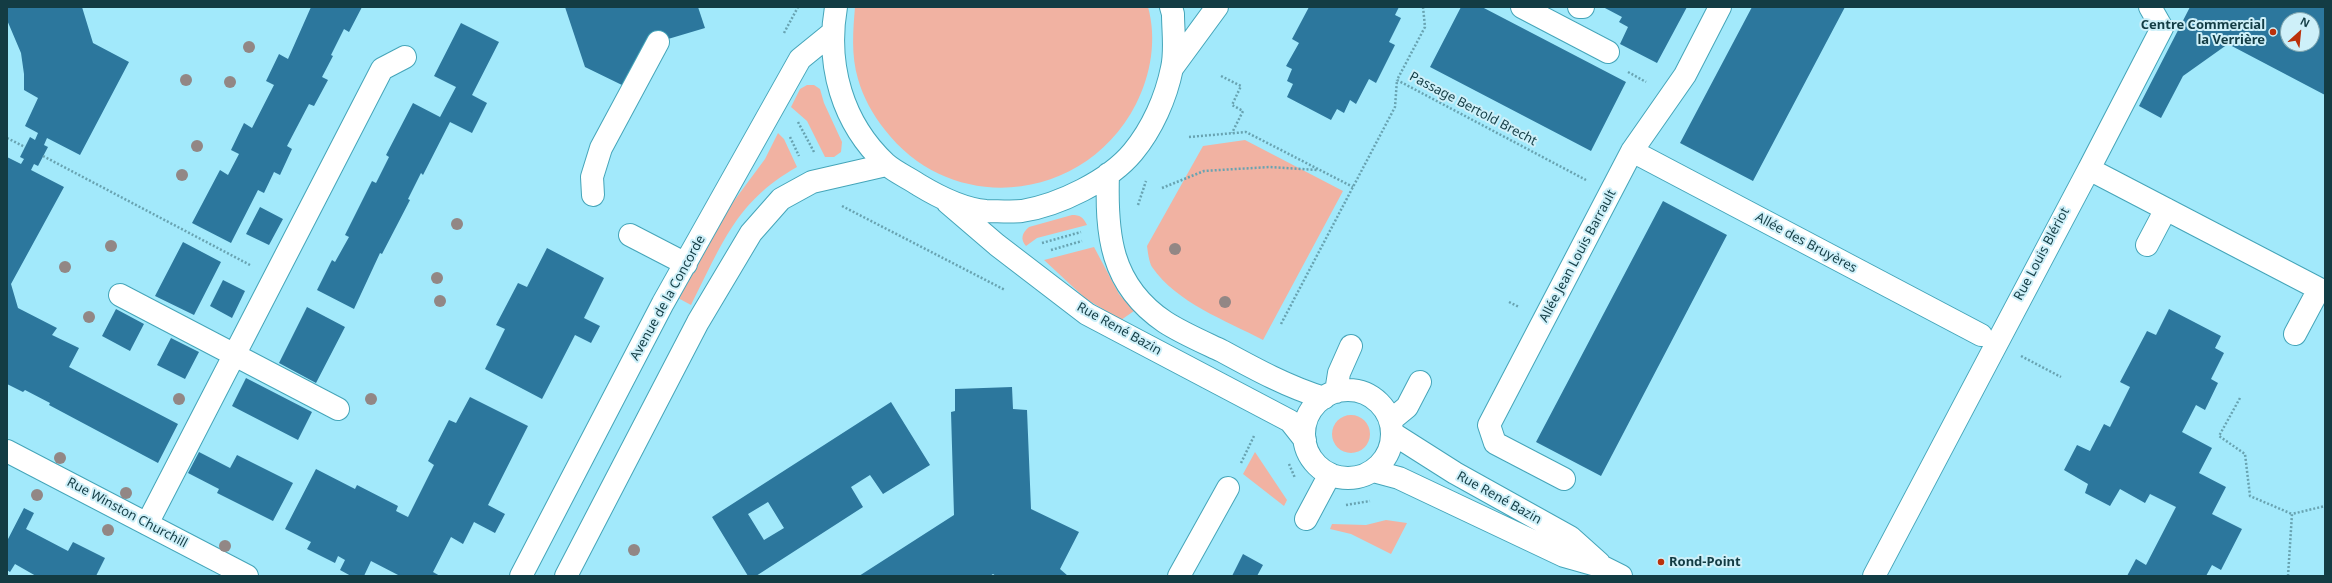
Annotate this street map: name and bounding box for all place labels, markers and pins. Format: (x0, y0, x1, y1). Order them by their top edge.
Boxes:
place label: Centre Commercial la Verrière (2141, 17, 2265, 48)
marker: Centre Commercial la Verrière (2268, 27, 2278, 37)
place label: Rond-Point (1669, 554, 1741, 570)
marker: Rond-Point (1656, 557, 1666, 567)

